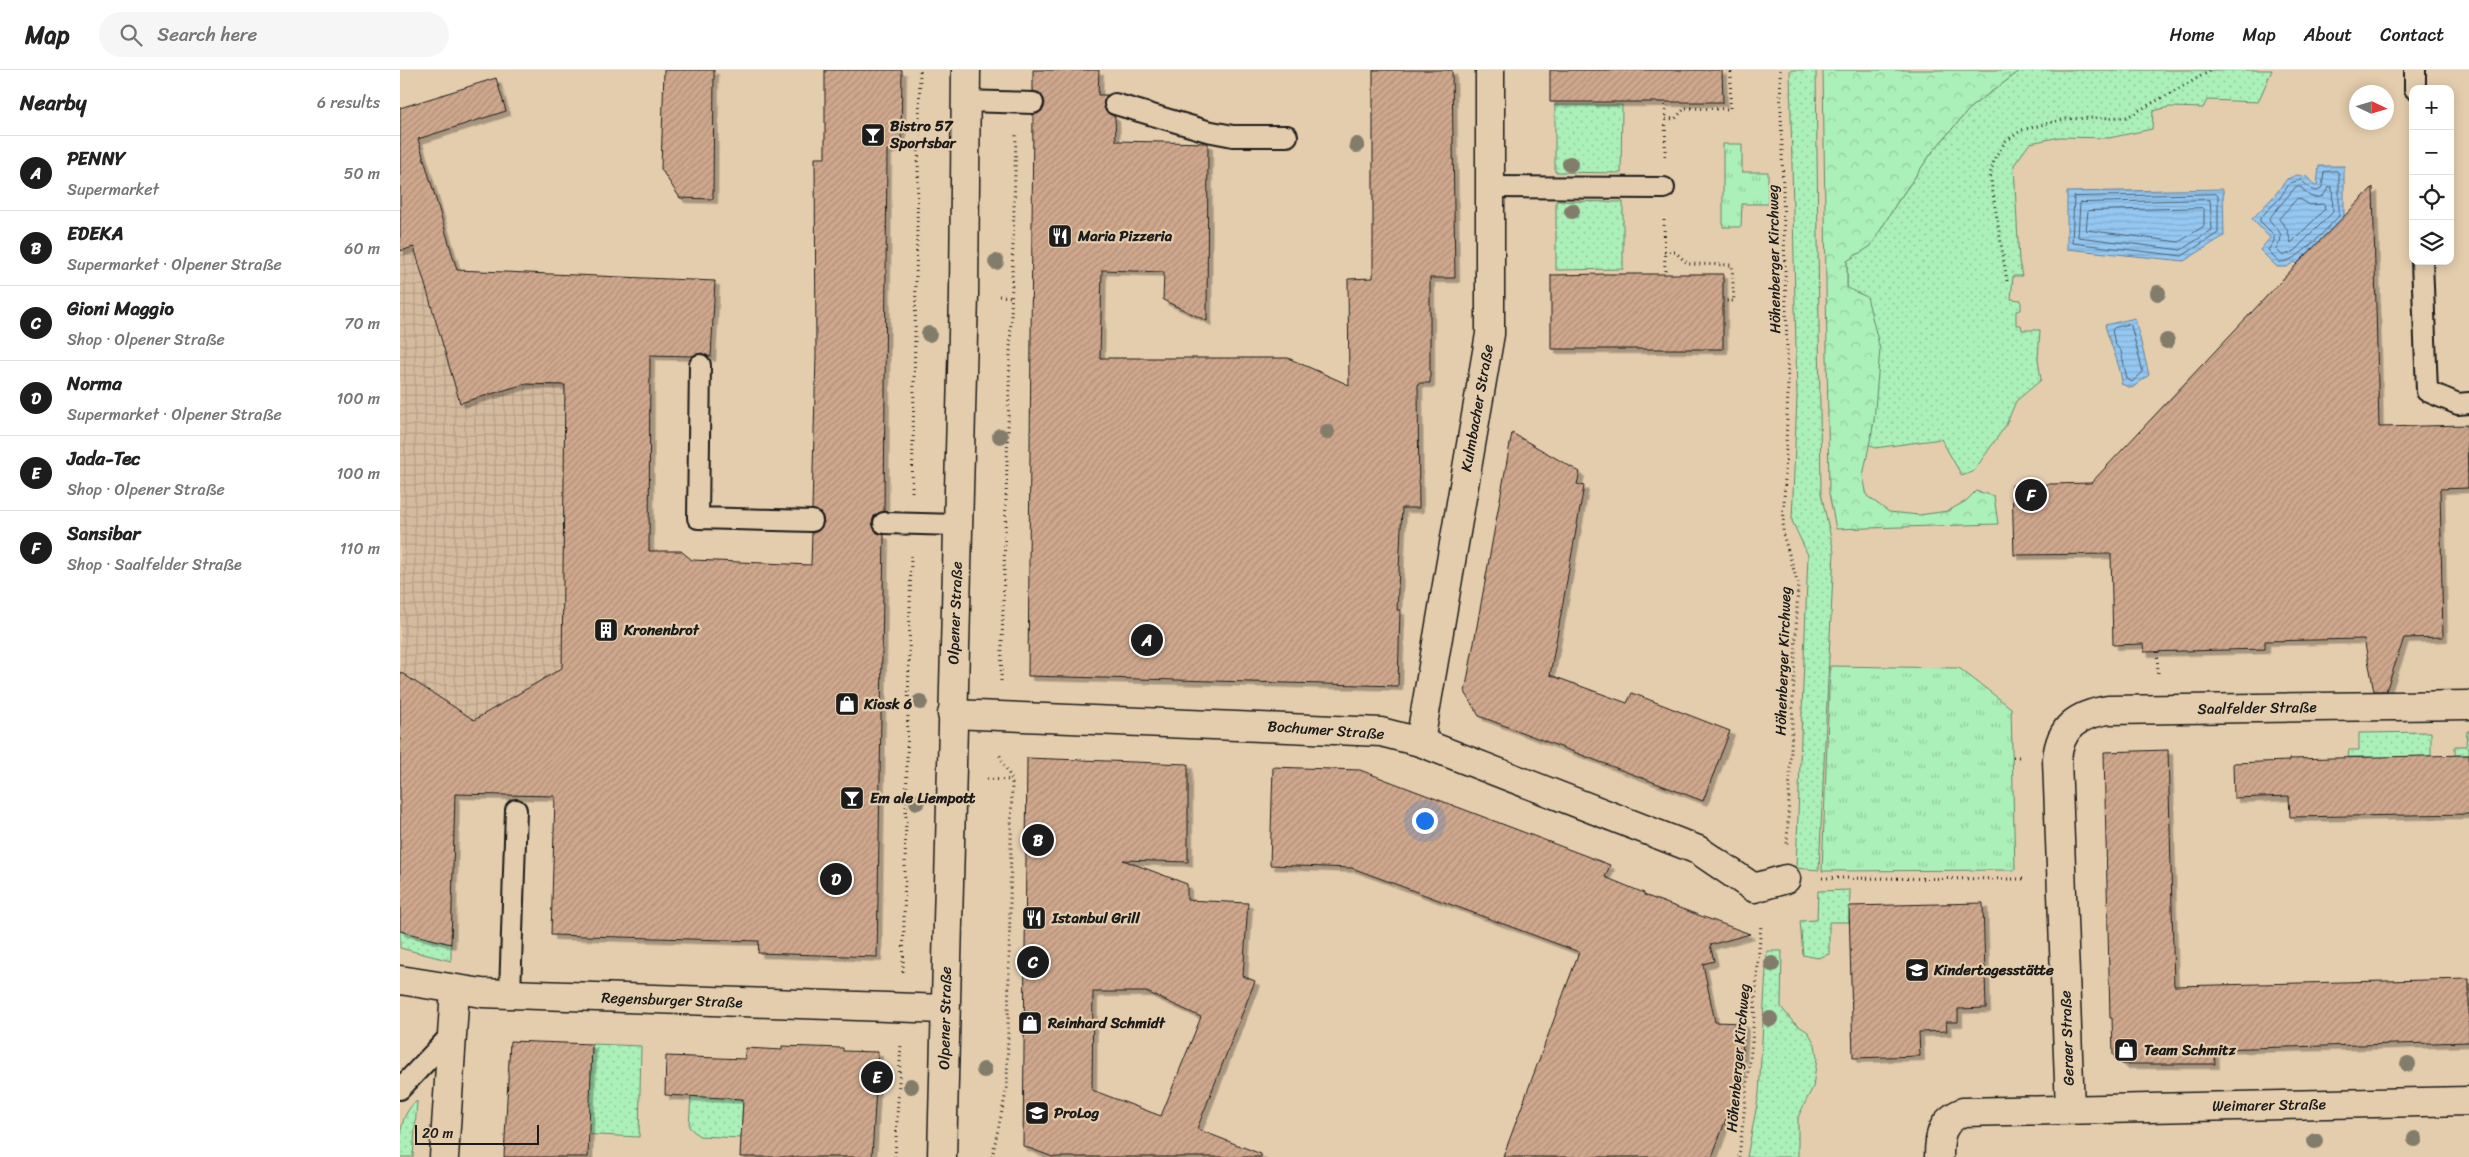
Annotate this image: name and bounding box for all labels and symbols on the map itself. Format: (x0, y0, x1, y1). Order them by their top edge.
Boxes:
north arrow (2349, 85, 2394, 130)
place label: Bistro 57 Sportsbar (889, 113, 958, 156)
bar icon: Bistro 57 Sportsbar (860, 122, 886, 148)
street label: Höhenberger Kirchweg (1760, 184, 1788, 334)
restaurant icon: Maria Pizzeria (1047, 223, 1073, 249)
place label: Maria Pizzeria (1077, 223, 1173, 249)
street label: Kulmbacher Straße (1453, 342, 1501, 474)
pin: F (2015, 476, 2047, 514)
street label: Olpener Straße (940, 561, 970, 665)
street label: Höhenberger Kirchweg (1767, 586, 1799, 736)
building icon: Kronenbrot (593, 617, 619, 643)
place label: Kronenbrot (623, 617, 700, 643)
pin: A (1131, 621, 1163, 659)
shop icon: Kiosk 6 (834, 691, 860, 717)
place label: Kiosk 6 (863, 691, 913, 717)
street label: Saalfelder Straße (2197, 694, 2317, 722)
street label: Bochumer Straße (1267, 713, 1386, 747)
bar icon: Em ale Liempott (839, 785, 865, 811)
place label: Em ale Liempott (870, 785, 976, 811)
your location (1412, 808, 1438, 834)
pin: B (1022, 821, 1054, 859)
pin: D (820, 860, 852, 898)
restaurant icon: Istanbul Grill (1021, 905, 1047, 931)
place label: Istanbul Grill (1051, 905, 1140, 931)
pin: C (1017, 943, 1049, 981)
school or university icon: Kindertagesstätte (1904, 957, 1930, 983)
place label: Kindertagesstätte (1933, 957, 2054, 983)
street label: Olpener Straße (931, 966, 959, 1070)
street label: Höhenberger Kirchweg (1719, 982, 1757, 1133)
street label: Regensburger Straße (601, 985, 743, 1015)
street label: Geraer Straße (2052, 990, 2082, 1086)
shop icon: Reinhard Schmidt (1017, 1010, 1043, 1036)
place label: Reinhard Schmidt (1047, 1010, 1166, 1036)
shop icon: Team Schmitz (2113, 1037, 2139, 1063)
place label: Team Schmitz (2144, 1037, 2237, 1063)
pin: E (861, 1058, 893, 1096)
street label: Weimarer Straße (2212, 1091, 2326, 1119)
school or university icon: ProLog (1024, 1100, 1050, 1126)
place label: ProLog (1054, 1100, 1099, 1126)
scale bar (415, 1122, 539, 1145)

